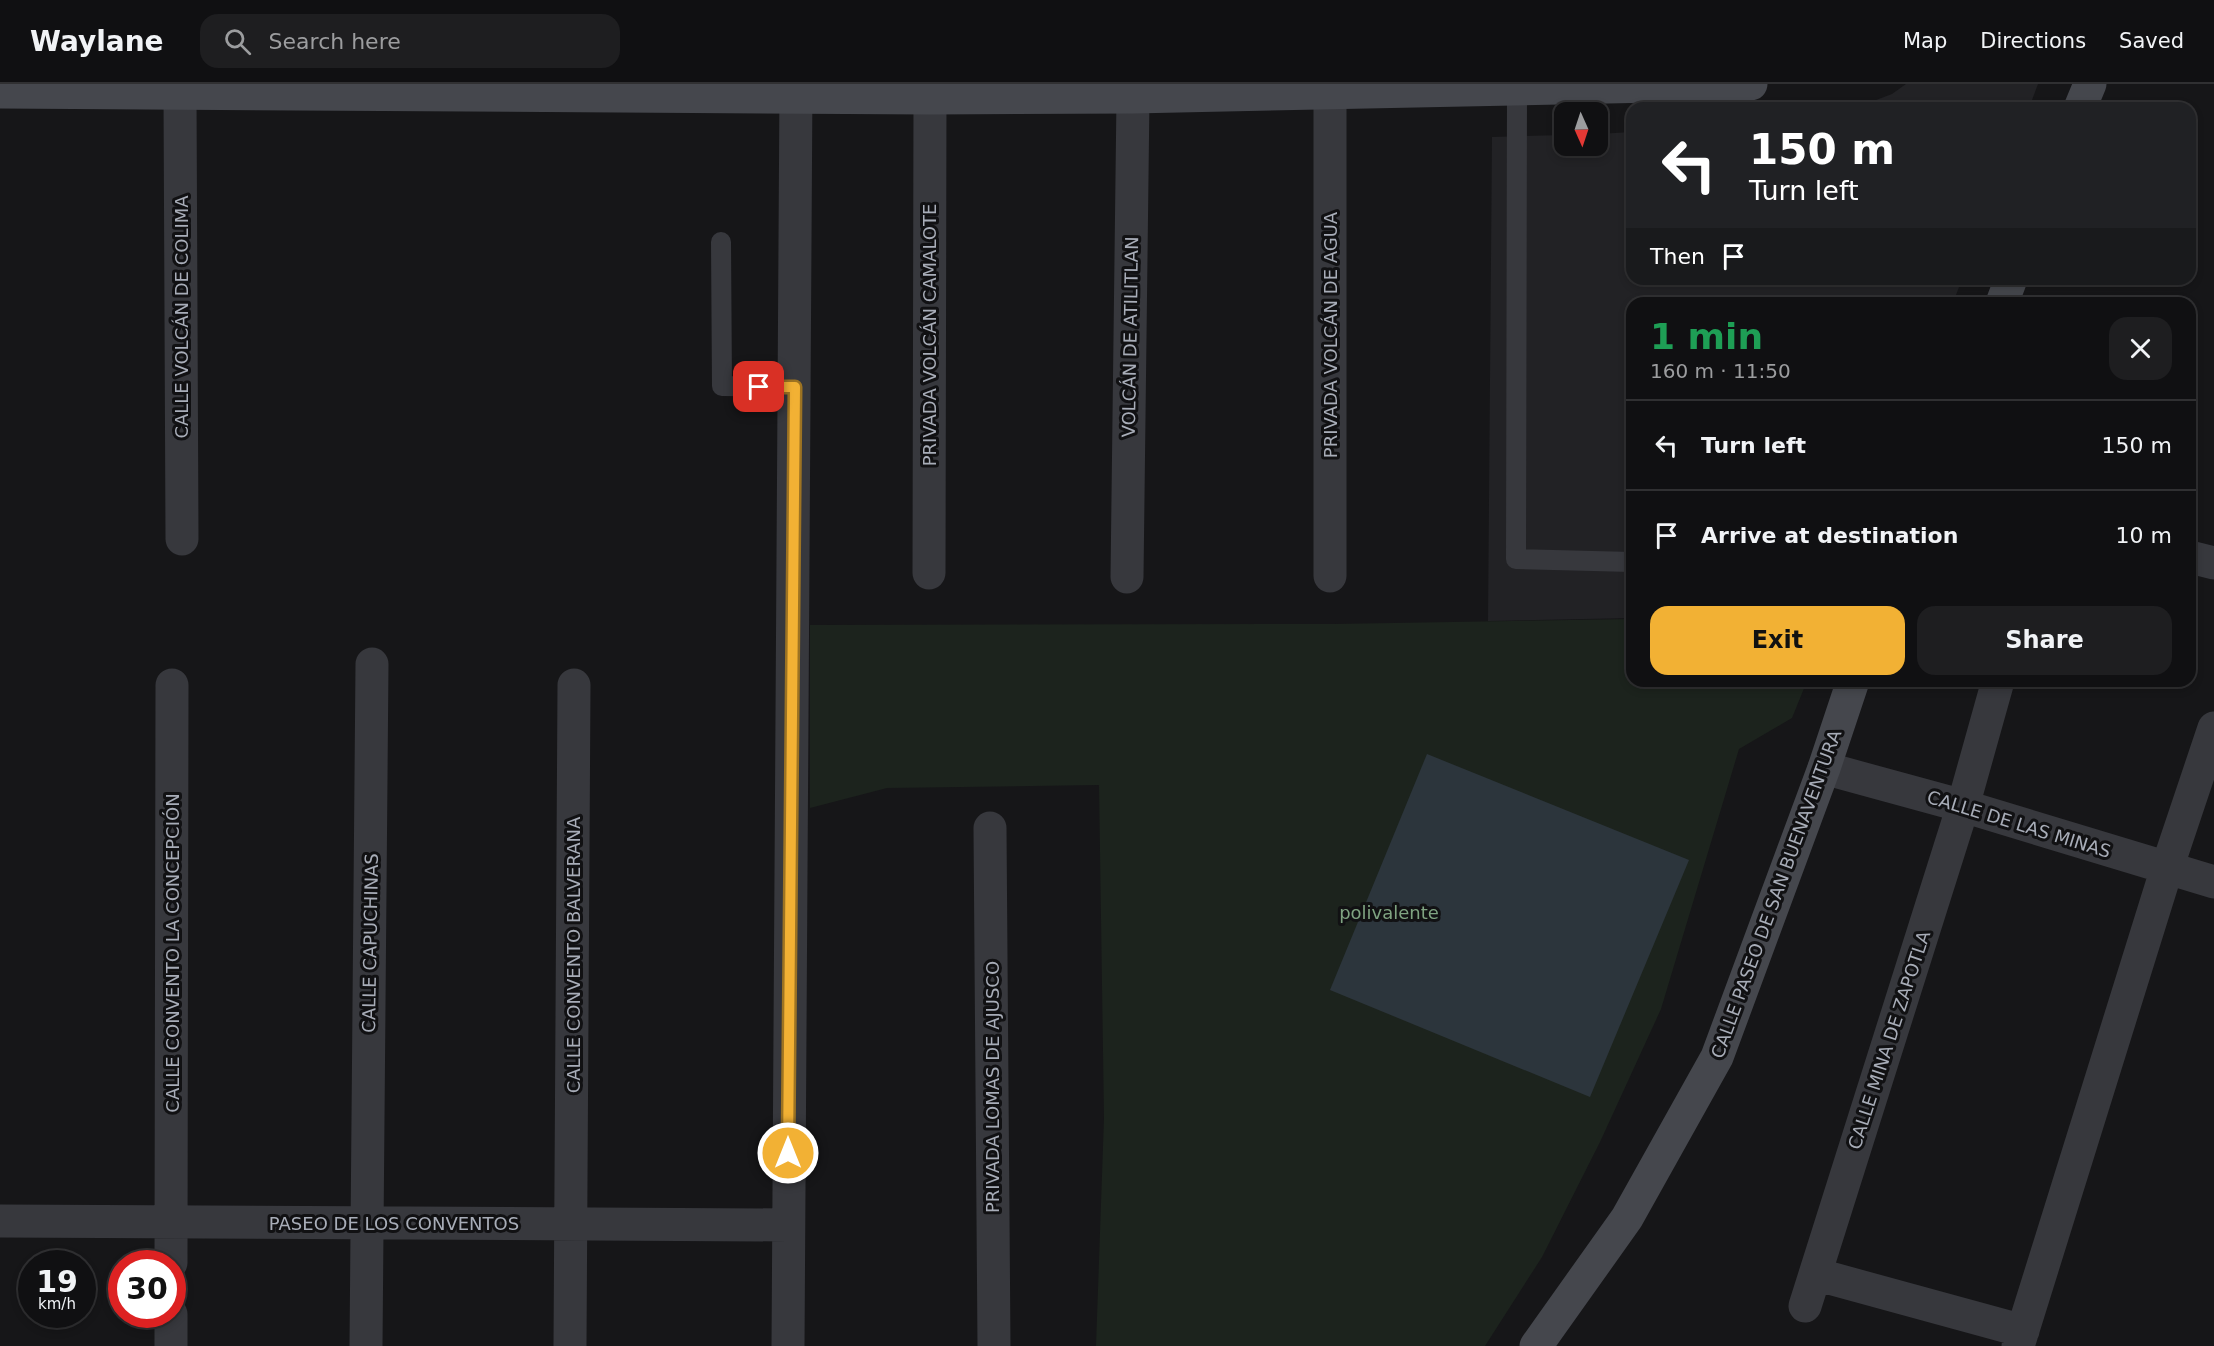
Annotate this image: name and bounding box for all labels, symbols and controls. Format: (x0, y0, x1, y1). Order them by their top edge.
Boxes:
search box (200, 14, 620, 68)
text: Waylane (30, 25, 164, 58)
icon: search (221, 25, 254, 58)
text: Search here (269, 29, 401, 54)
text: Map (1903, 29, 1947, 53)
text: Directions (1980, 29, 2086, 53)
text: Saved (2119, 29, 2184, 53)
north arrow (1554, 102, 1608, 156)
map controls (1554, 102, 1608, 156)
text: 150 m (1749, 125, 1895, 174)
icon: left (1650, 126, 1728, 204)
text: Turn left (1749, 175, 1859, 206)
street label: CALLE VOLCÁN DE COLIMA (171, 195, 192, 439)
street label: PRIVADA VOLCÁN CAMALOTE (919, 204, 940, 466)
street label: PRIVADA VOLCÁN DE AGUA (1320, 211, 1341, 458)
street label: VOLCÁN DE ATILITLAN (1118, 236, 1142, 438)
icon: arrive (1717, 240, 1750, 273)
text: Then (1650, 244, 1705, 269)
text: 1 min (1650, 316, 1763, 357)
button: close (2109, 317, 2172, 380)
text: 160 m · 11:50 (1650, 359, 1791, 383)
pin (733, 361, 784, 412)
icon: arrive (742, 370, 775, 403)
icon: left (1650, 429, 1683, 462)
text: Turn left (1701, 433, 1806, 458)
text: 150 m (2102, 433, 2172, 458)
icon: arrive (1650, 519, 1683, 552)
text: Arrive at destination (1701, 523, 1958, 548)
text: 10 m (2116, 523, 2172, 548)
button: Exit (1650, 606, 1905, 675)
button: Share (1917, 606, 2172, 675)
street label: CALLE PASEO DE SAN BUENAVENTURA (1707, 726, 1846, 1061)
street label: CALLE DE LAS MINAS (1925, 786, 2113, 862)
street label: CALLE CONVENTO LA CONCEPCIÓN (162, 793, 183, 1113)
street label: CALLE CONVENTO BALVERANA (563, 816, 584, 1093)
street label: CALLE CAPUCHINAS (358, 853, 382, 1033)
park label: polivalente (1339, 902, 1439, 923)
street label: CALLE MINA DE ZAPOTLA (1844, 927, 1935, 1152)
street label: PRIVADA LOMAS DE AJUSCO (982, 961, 1003, 1213)
position arrow (756, 1121, 820, 1185)
street label: PASEO DE LOS CONVENTOS (269, 1213, 519, 1234)
speed limit sign: 30 (108, 1250, 186, 1328)
text: 19 (36, 1264, 78, 1299)
text: km/h (38, 1295, 76, 1313)

